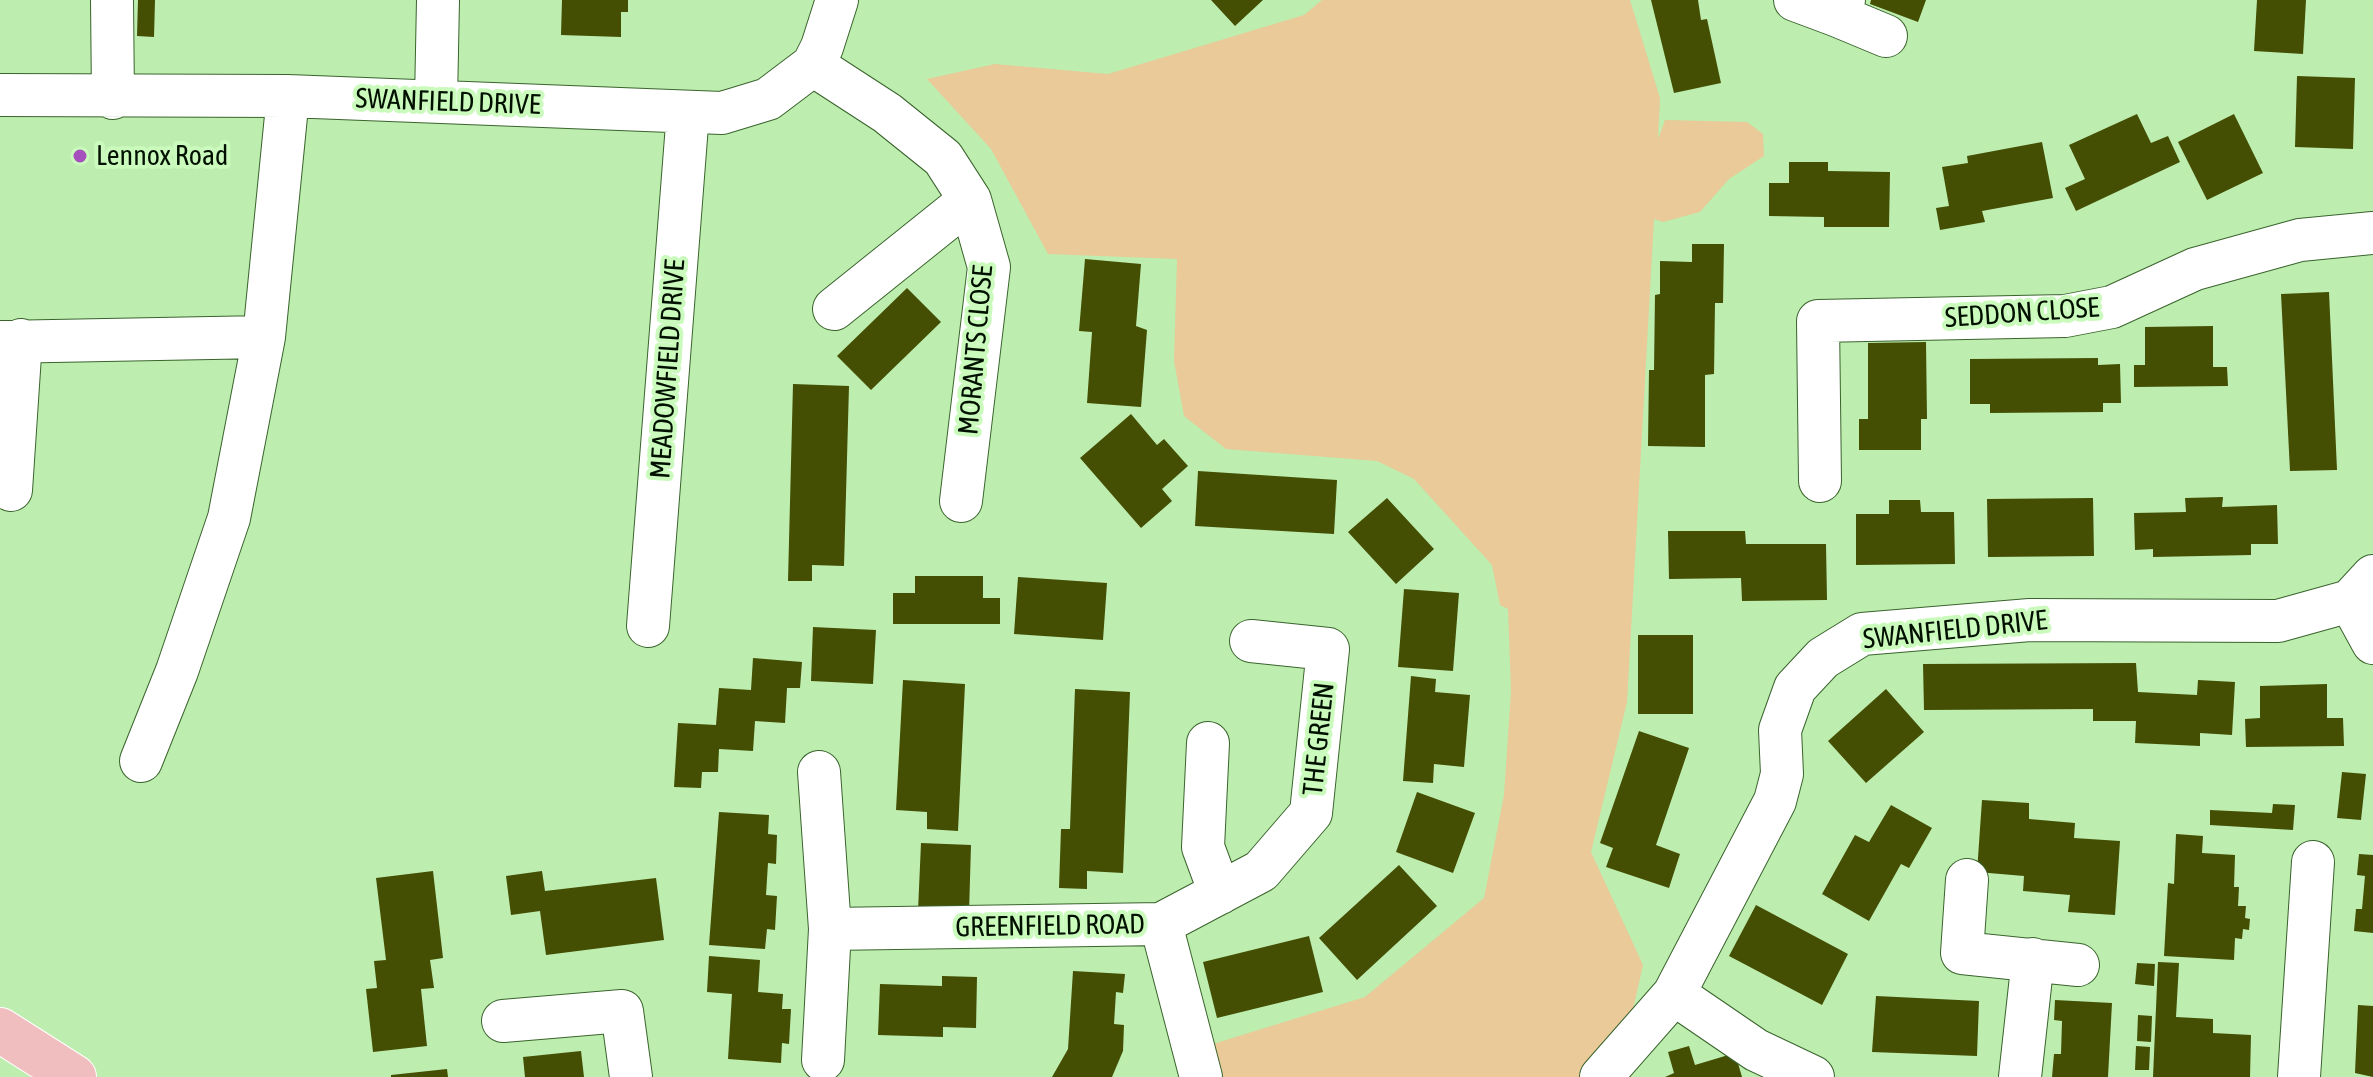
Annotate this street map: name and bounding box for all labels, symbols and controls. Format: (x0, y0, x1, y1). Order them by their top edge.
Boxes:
street label: SWANFIELD DRIVE (355, 82, 541, 122)
place label: Lennox Road (96, 139, 228, 173)
marker: Lennox Road (71, 147, 89, 165)
street label: MEADOWFIELD DRIVE (644, 258, 692, 480)
street label: MORANTS CLOSE (952, 264, 1000, 436)
street label: SEDDON CLOSE (1944, 291, 2100, 335)
street label: SWANFIELD DRIVE (1861, 604, 2049, 656)
street label: THE GREEN (1296, 681, 1342, 797)
street label: GREENFIELD ROAD (955, 908, 1145, 944)

